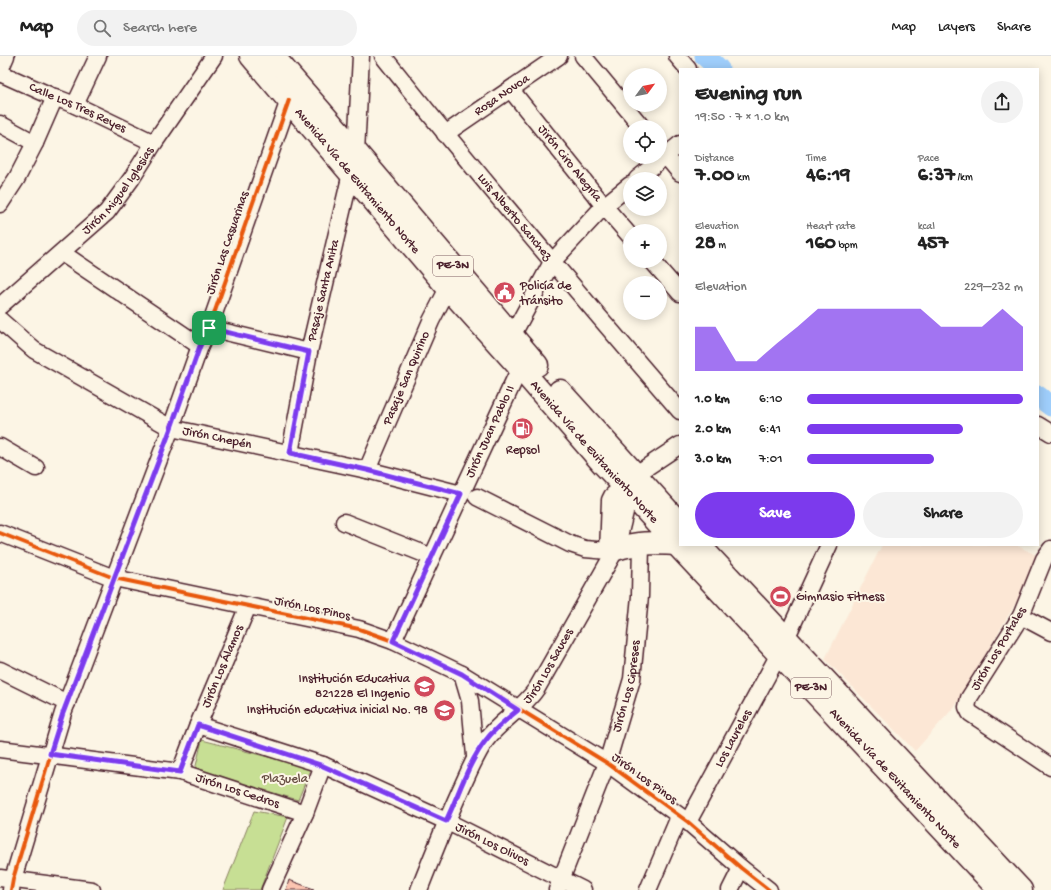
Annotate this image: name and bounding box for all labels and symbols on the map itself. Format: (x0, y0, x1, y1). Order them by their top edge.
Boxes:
north arrow (623, 68, 667, 112)
street label: Rosa Novoa (471, 70, 533, 119)
street label: Calle Los Tres Reyes (27, 79, 130, 137)
street label: Avenida Vía de Evitamiento Norte (291, 105, 423, 257)
street label: Jirón Ciro Alegría (535, 122, 606, 205)
street label: Jirón Miguel Iglesias (79, 143, 158, 238)
street label: Luis Alberto Sanchez (474, 170, 556, 264)
street label: Jirón Las Casuarinas (203, 188, 253, 297)
street label: Pasaje Santa Anita (304, 237, 343, 344)
road number: PE-3N (433, 256, 473, 276)
place label: Policía de tránsito (519, 279, 572, 309)
public building icon: Policía de tránsito (491, 280, 517, 306)
pin (192, 311, 226, 345)
street label: Pasaje San Quirino (379, 329, 433, 428)
street label: Avenida Vía de Evitamiento Norte (527, 377, 662, 527)
street label: Jirón Juan Pablo II (462, 383, 518, 480)
fuel station icon: Repsol (510, 415, 536, 441)
street label: Jirón Chepén (181, 423, 254, 453)
place label: Repsol (506, 443, 540, 458)
sports icon: Gimnasio Fitness (768, 584, 794, 610)
place label: Gimnasio Fitness (796, 590, 886, 605)
street label: Jirón Los Pinos (273, 594, 353, 625)
street label: Jirón Los Portales (968, 603, 1031, 694)
street label: Jirón Los Álamos (199, 622, 247, 710)
street label: Jirón Los Sauces (520, 625, 577, 707)
street label: Jirón Los Cipreses (609, 639, 643, 734)
place label: Institución Educativa 821228 El Ingenio (299, 672, 411, 702)
school or university icon: Institución Educativa 821228 El Ingenio (412, 673, 438, 699)
road number: PE-3N (791, 678, 831, 698)
school or university icon: Institución educativa inicial No. 98 (431, 697, 457, 723)
place label: Institución educativa inicial No. 98 (247, 703, 428, 718)
street label: Avenida Vía de Evitamiento Norte (826, 705, 964, 852)
street label: Los Laureles (712, 706, 755, 770)
street label: Jirón Los Pinos (608, 750, 681, 809)
street label: Jirón Los Cedros (194, 770, 282, 812)
park label: Plazuela (261, 772, 309, 787)
street label: Jirón Los Olivos (453, 819, 533, 870)

